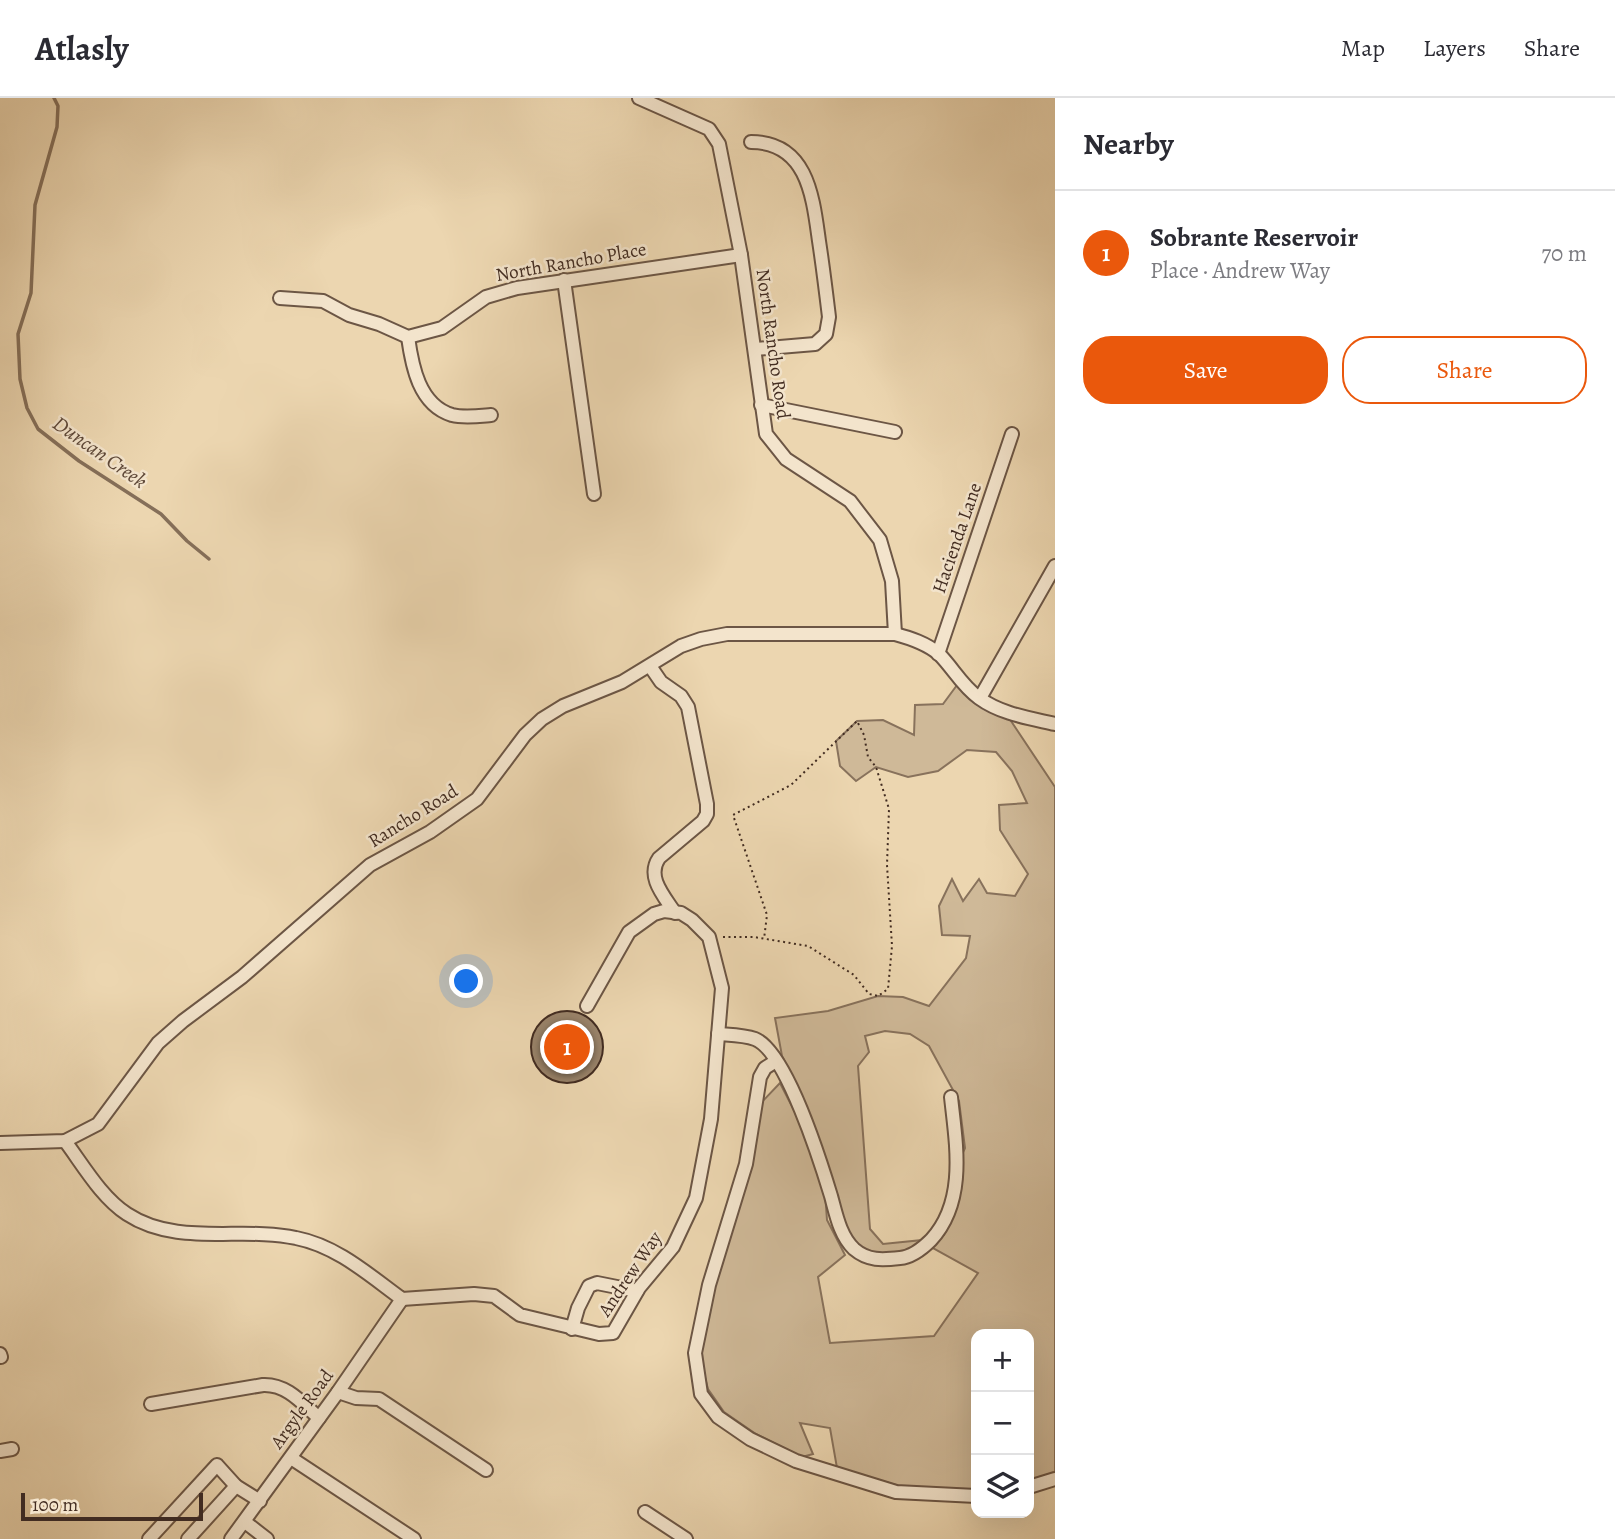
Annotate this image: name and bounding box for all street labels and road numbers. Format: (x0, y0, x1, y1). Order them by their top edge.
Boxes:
street label: North Rancho Place (494, 236, 648, 288)
street label: North Rancho Road (750, 267, 797, 422)
street label: Hacienda Lane (926, 479, 988, 597)
street label: Rancho Road (363, 778, 464, 854)
street label: Andrew Way (591, 1226, 668, 1322)
street label: Argyle Road (264, 1363, 340, 1455)

